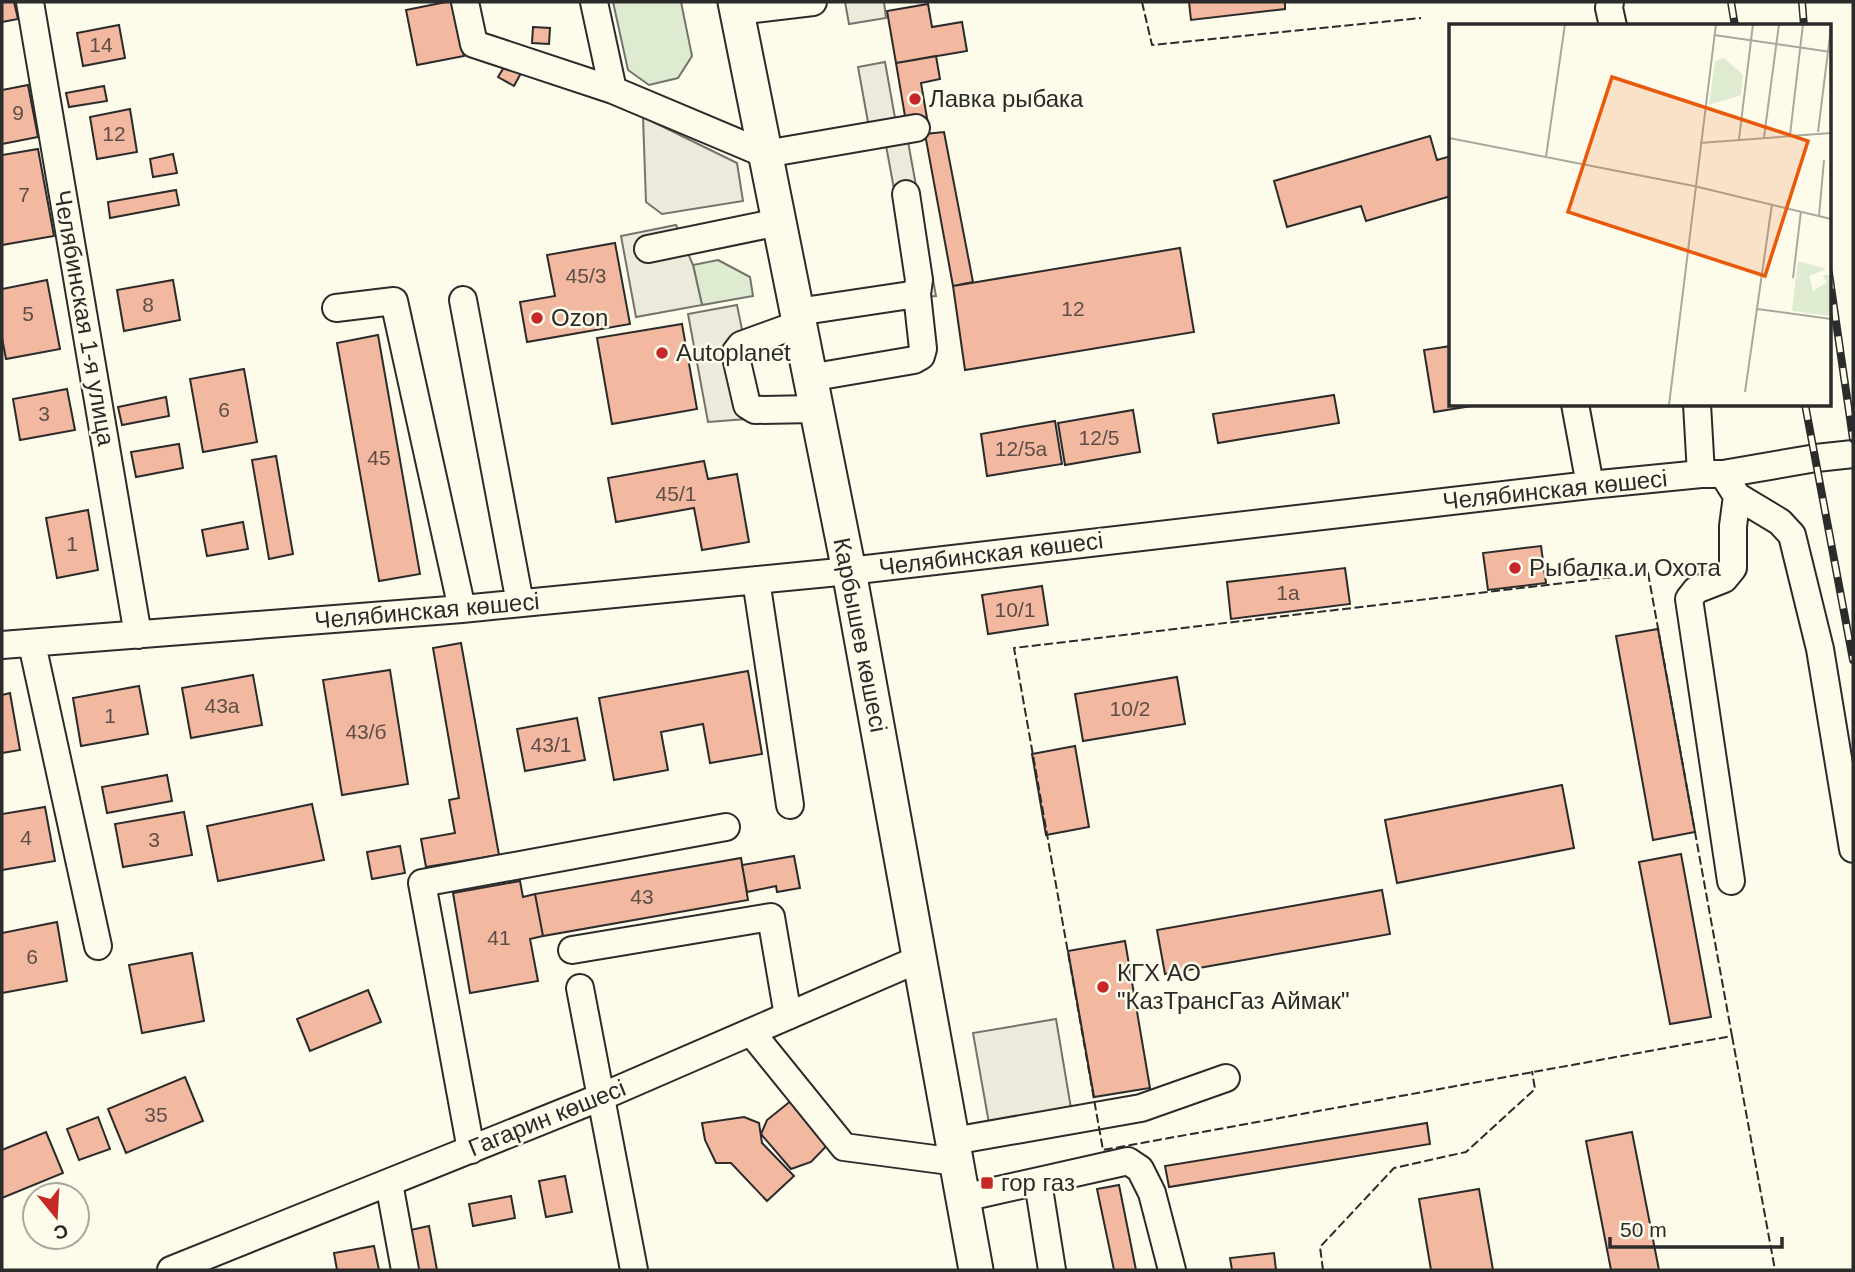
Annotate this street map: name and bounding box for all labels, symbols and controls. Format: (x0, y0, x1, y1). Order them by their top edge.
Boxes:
inset map (1449, 24, 1830, 406)
house number: 14 (89, 33, 113, 56)
place label: Лавка рыбака (929, 85, 1084, 112)
marker: Лавка рыбака (907, 91, 923, 107)
house number: 9 (12, 101, 24, 124)
house number: 12 (102, 122, 126, 145)
house number: 7 (18, 183, 30, 206)
street label: Челябинская 1-я улица (49, 188, 120, 448)
house number: 45/3 (566, 264, 606, 287)
house number: 8 (142, 293, 154, 316)
house number: 12 (1061, 297, 1085, 320)
house number: 5 (22, 302, 34, 325)
place label: Ozon (551, 304, 608, 331)
marker: Ozon (529, 310, 545, 326)
place label: Autoplanet (676, 339, 791, 366)
marker: Autoplanet (654, 345, 670, 361)
house number: 6 (218, 398, 230, 421)
house number: 3 (38, 402, 50, 425)
house number: 12/5 (1079, 426, 1119, 449)
house number: 12/5а (995, 437, 1048, 460)
house number: 45 (367, 446, 391, 469)
street label: Челябинская көшесі (1441, 464, 1669, 515)
house number: 45/1 (656, 482, 696, 505)
street label: Челябинская көшесі (877, 526, 1105, 581)
house number: 1 (66, 532, 78, 555)
street label: Карбышев көшесі (828, 535, 893, 734)
place label: Рыбалка и Охота (1529, 554, 1722, 581)
marker: Рыбалка и Охота (1507, 560, 1523, 576)
house number: 1а (1276, 581, 1300, 604)
street label: Челябинская көшесі (313, 587, 541, 634)
house number: 10/1 (995, 598, 1035, 621)
house number: 43а (204, 694, 240, 717)
house number: 10/2 (1110, 697, 1150, 720)
house number: 1 (104, 704, 116, 727)
house number: 43/б (345, 720, 387, 743)
house number: 43/1 (531, 733, 571, 756)
house number: 4 (20, 826, 32, 849)
house number: 3 (148, 828, 160, 851)
house number: 43 (630, 885, 654, 908)
house number: 41 (487, 926, 511, 949)
house number: 6 (26, 945, 38, 968)
place label: КГХ АО "КазТрансГаз Аймак" (1117, 959, 1350, 1014)
marker: КГХ АО "КазТрансГаз Аймак" (1095, 979, 1111, 995)
street label: Гагарин көшесі (464, 1074, 629, 1161)
house number: 35 (144, 1103, 168, 1126)
place label: гор газ (1001, 1169, 1075, 1196)
marker: гор газ (979, 1175, 995, 1191)
north arrow (21, 1181, 91, 1251)
scale bar (1610, 1206, 1782, 1250)
text: 50 m (1620, 1218, 1667, 1241)
text: С (51, 1220, 71, 1244)

